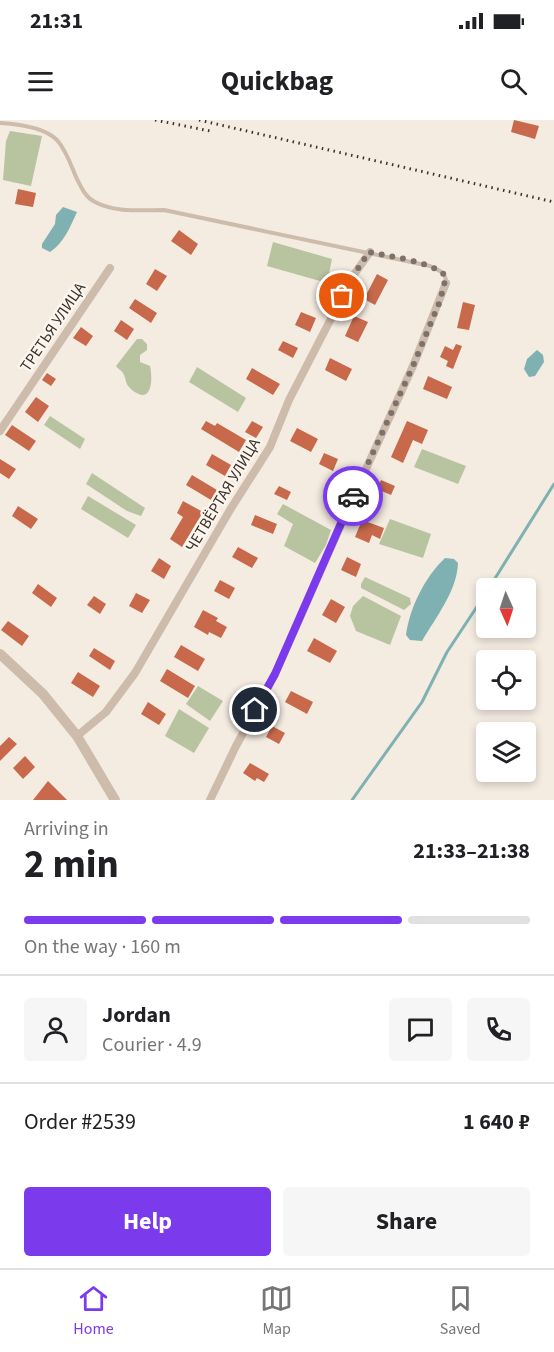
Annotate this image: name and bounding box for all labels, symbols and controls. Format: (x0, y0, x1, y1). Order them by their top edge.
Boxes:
text: 21:31 (30, 5, 83, 37)
text: Quickbag (221, 62, 333, 101)
icon: menu (24, 65, 57, 98)
icon: search (497, 65, 530, 98)
pin (316, 270, 367, 321)
street label: ТРЕТЬЯ УЛИЦА (15, 278, 91, 376)
icon: bag (325, 279, 358, 312)
street label: ЧЕТВЁРТАЯ УЛИЦА (180, 434, 266, 556)
courier (323, 466, 383, 526)
icon: car (337, 480, 370, 513)
north arrow (476, 578, 536, 638)
map controls (476, 578, 536, 782)
button: locate (476, 650, 536, 710)
pin (229, 684, 280, 735)
icon: home (238, 693, 271, 726)
button: layers (476, 722, 536, 782)
text: Arriving in (24, 815, 109, 843)
text: 21:33–21:38 (413, 835, 530, 867)
text: 2 min (24, 837, 119, 893)
text: On the way · 160 m (24, 933, 181, 961)
button: person (24, 998, 87, 1061)
button: chat (389, 998, 452, 1061)
button: phone (467, 998, 530, 1061)
text: Jordan (102, 999, 171, 1031)
text: Courier · 4.9 (102, 1031, 202, 1059)
text: Order #2539 (24, 1106, 136, 1138)
text: 1 640 ₽ (463, 1106, 530, 1138)
button: Help (24, 1187, 271, 1256)
button: Share (283, 1187, 530, 1256)
tab: Home (73, 1282, 114, 1340)
tab: Map (260, 1282, 293, 1340)
tab: Saved (440, 1282, 481, 1340)

